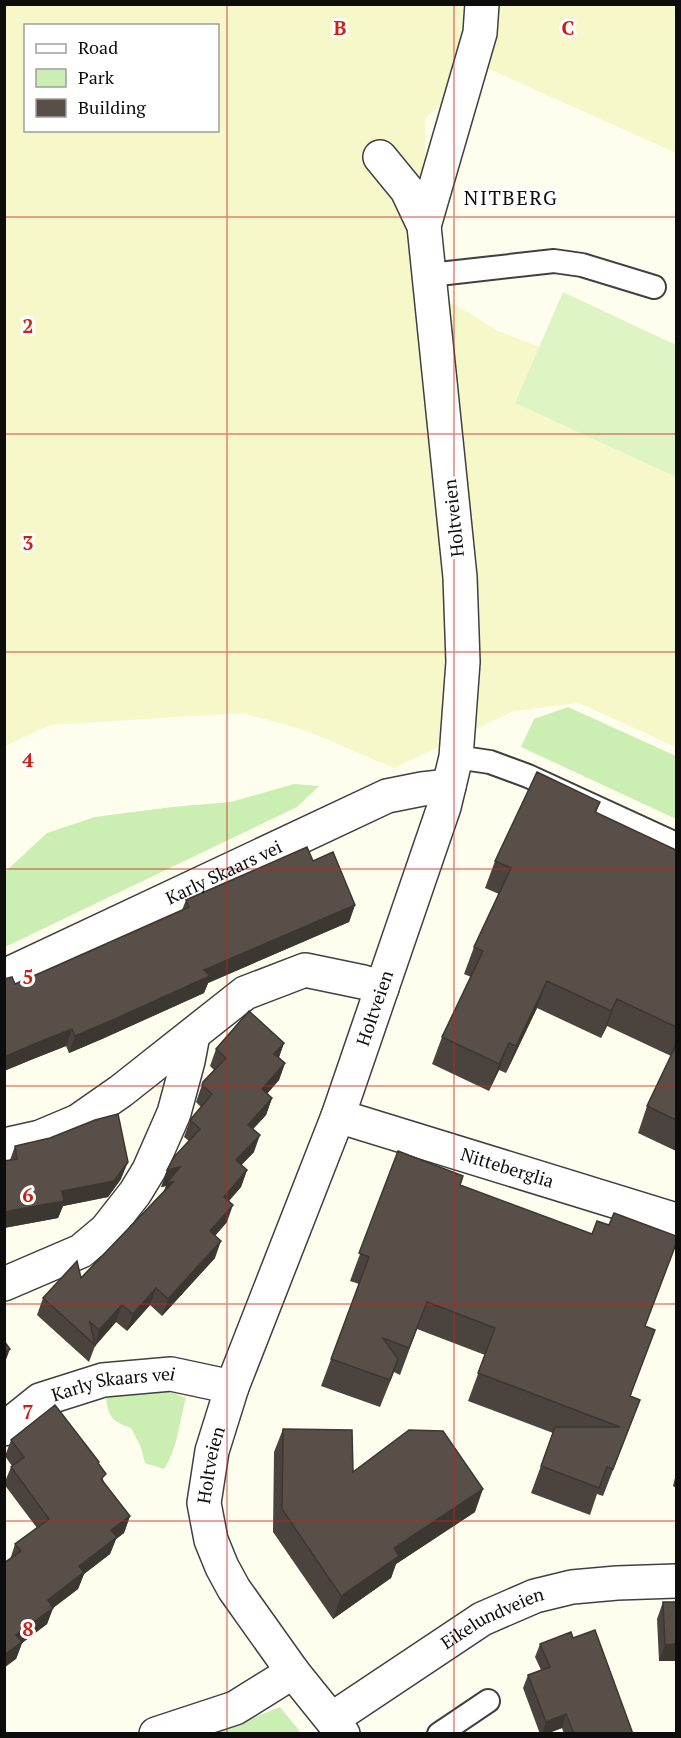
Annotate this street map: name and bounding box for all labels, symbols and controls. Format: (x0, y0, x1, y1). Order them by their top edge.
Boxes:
text: B (334, 14, 347, 41)
text: C (561, 14, 575, 41)
legend (24, 24, 219, 132)
text: Road (78, 35, 118, 59)
text: Park (78, 65, 115, 89)
text: Building (78, 95, 146, 119)
district label: NITBERG (464, 184, 558, 211)
text: 2 (22, 312, 34, 339)
street label: Holtveien (437, 478, 469, 558)
text: 3 (22, 529, 34, 556)
text: 4 (22, 746, 34, 773)
street label: Karly Skaars vei (161, 834, 286, 909)
text: 5 (22, 963, 34, 990)
street label: Holtveien (350, 967, 398, 1049)
street label: Nitteberglia (458, 1141, 557, 1193)
text: 6 (22, 1181, 34, 1208)
street label: Karly Skaars vei (48, 1361, 178, 1407)
text: 7 (22, 1398, 34, 1425)
street label: Holtveien (191, 1423, 230, 1505)
street label: Eikelundveien (436, 1581, 546, 1654)
text: 8 (22, 1615, 34, 1642)

